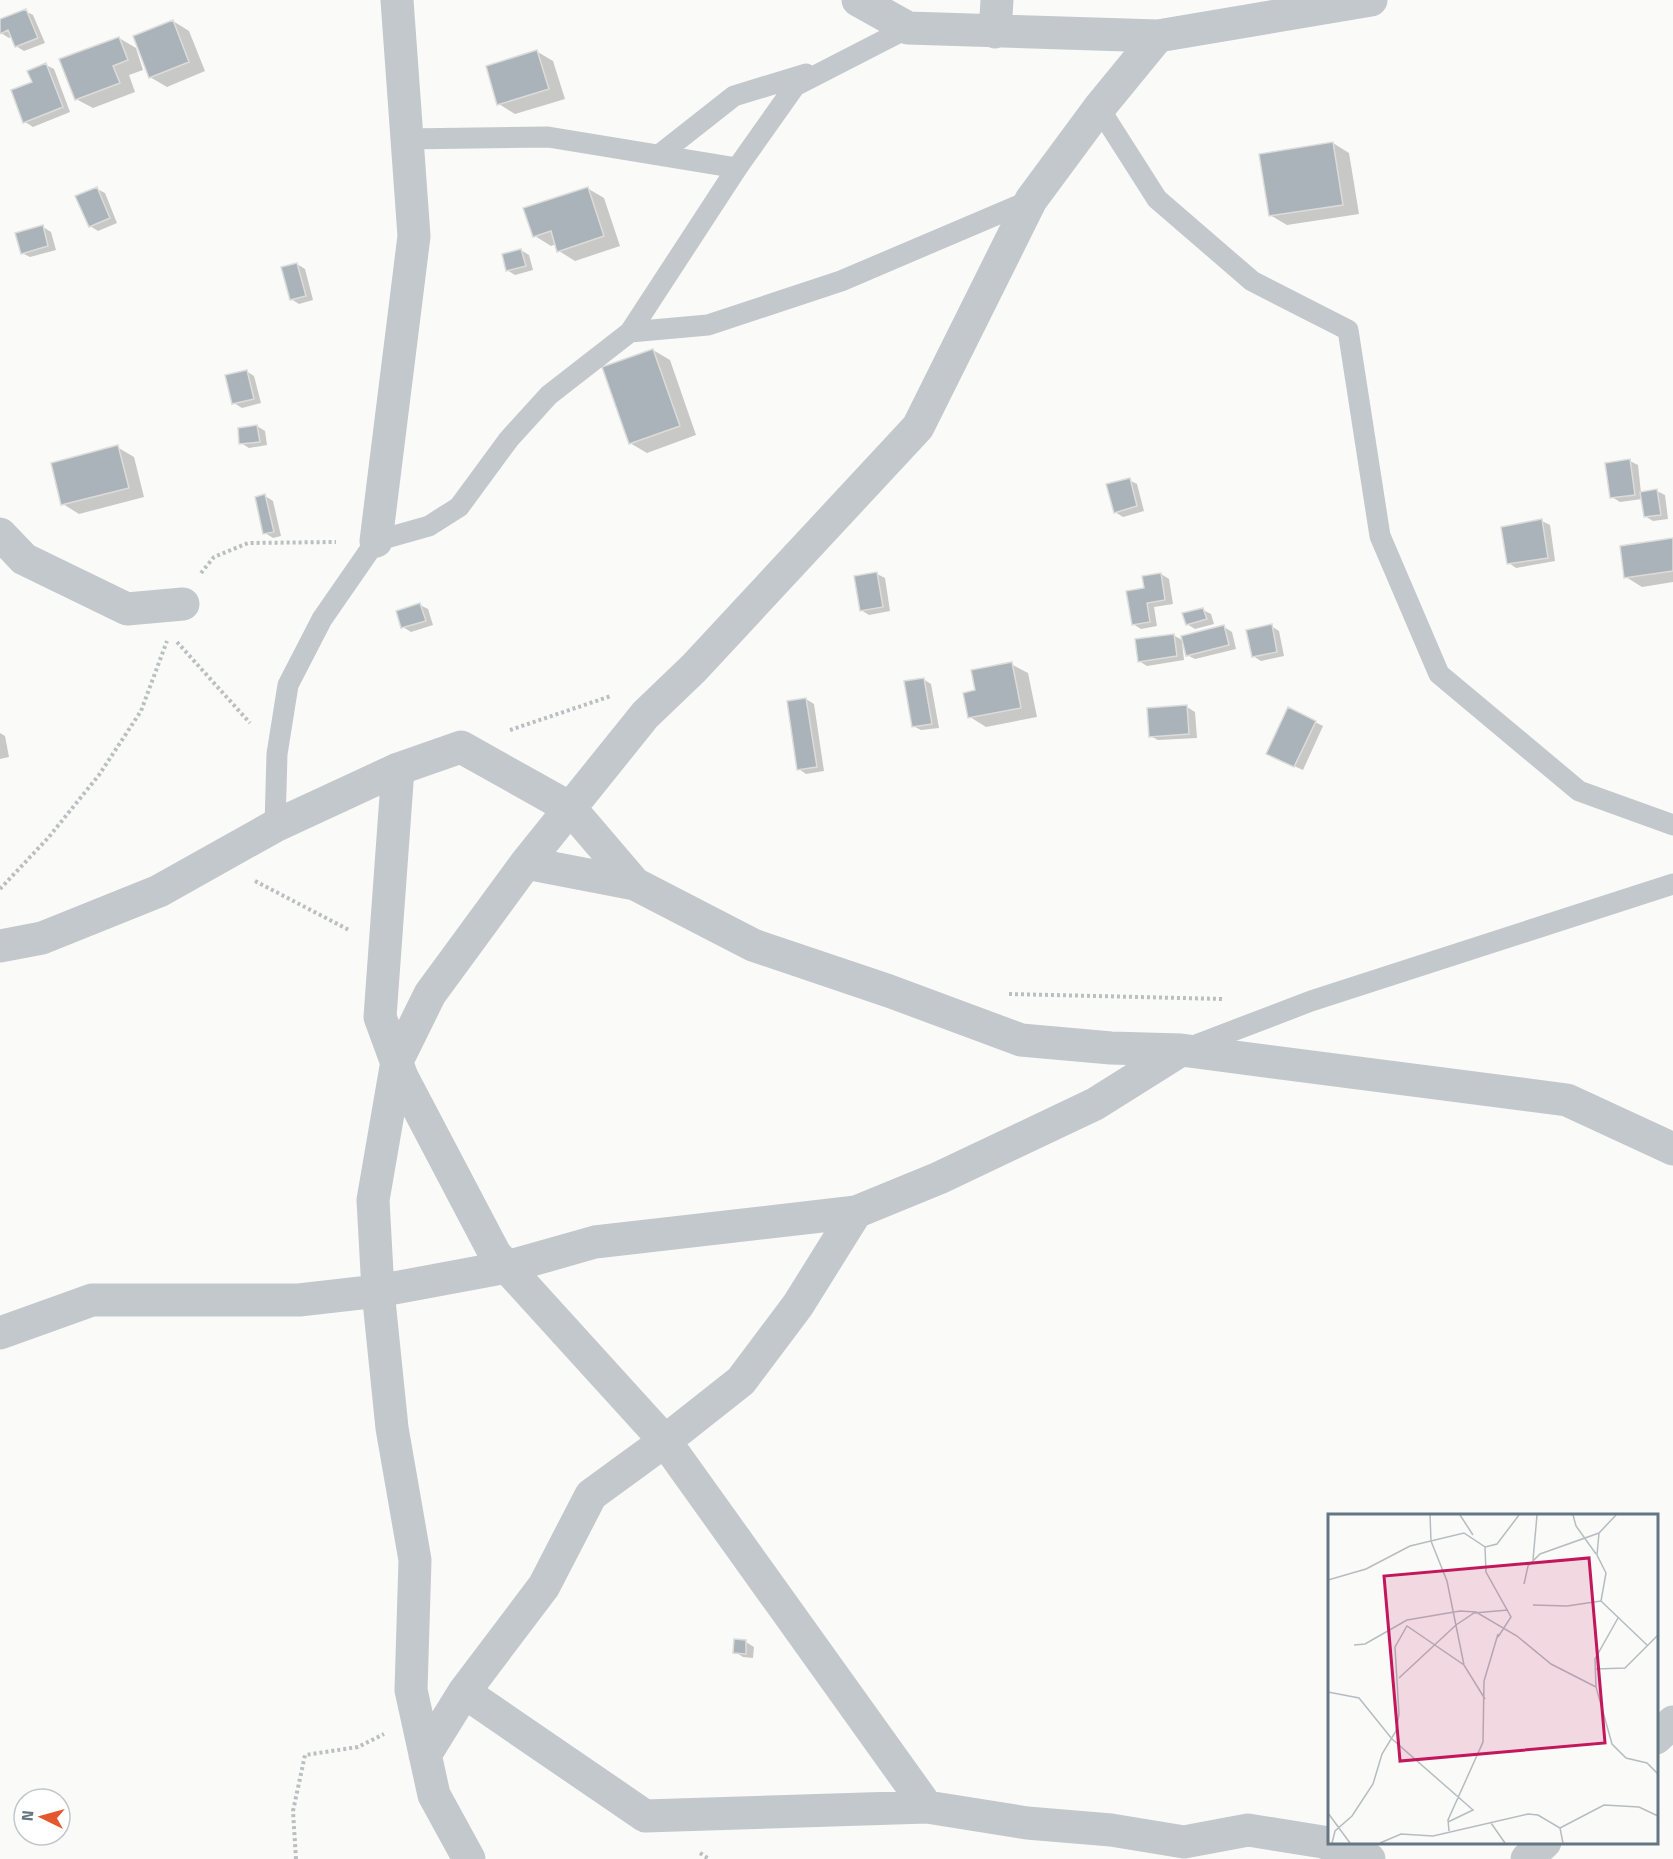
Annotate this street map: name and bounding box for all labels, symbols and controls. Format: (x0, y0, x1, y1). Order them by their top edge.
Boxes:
inset map (1328, 1514, 1658, 1844)
north arrow (12, 1787, 72, 1847)
text: N (15, 1809, 39, 1822)

